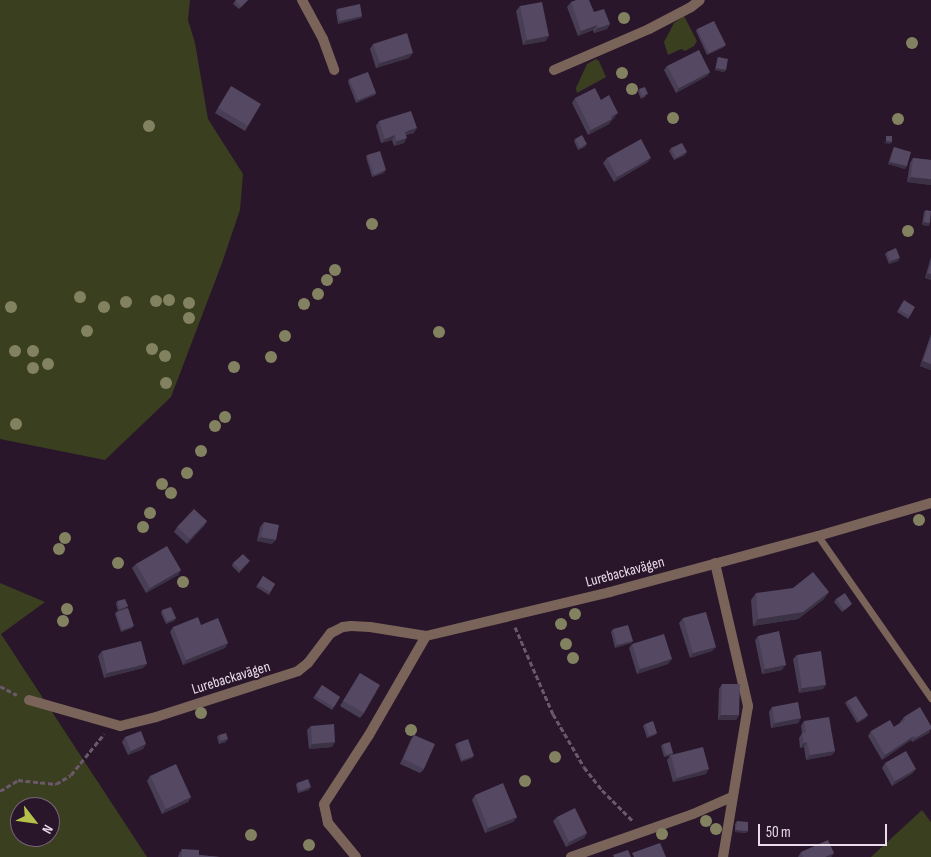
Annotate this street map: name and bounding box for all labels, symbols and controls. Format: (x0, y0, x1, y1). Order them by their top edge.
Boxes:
street label: Lurebackavägen (584, 553, 666, 591)
street label: Lurebackavägen (190, 658, 272, 698)
north arrow (10, 797, 60, 847)
scale bar (761, 814, 890, 846)
text: N (38, 822, 57, 837)
text: 50 m (766, 823, 791, 842)

